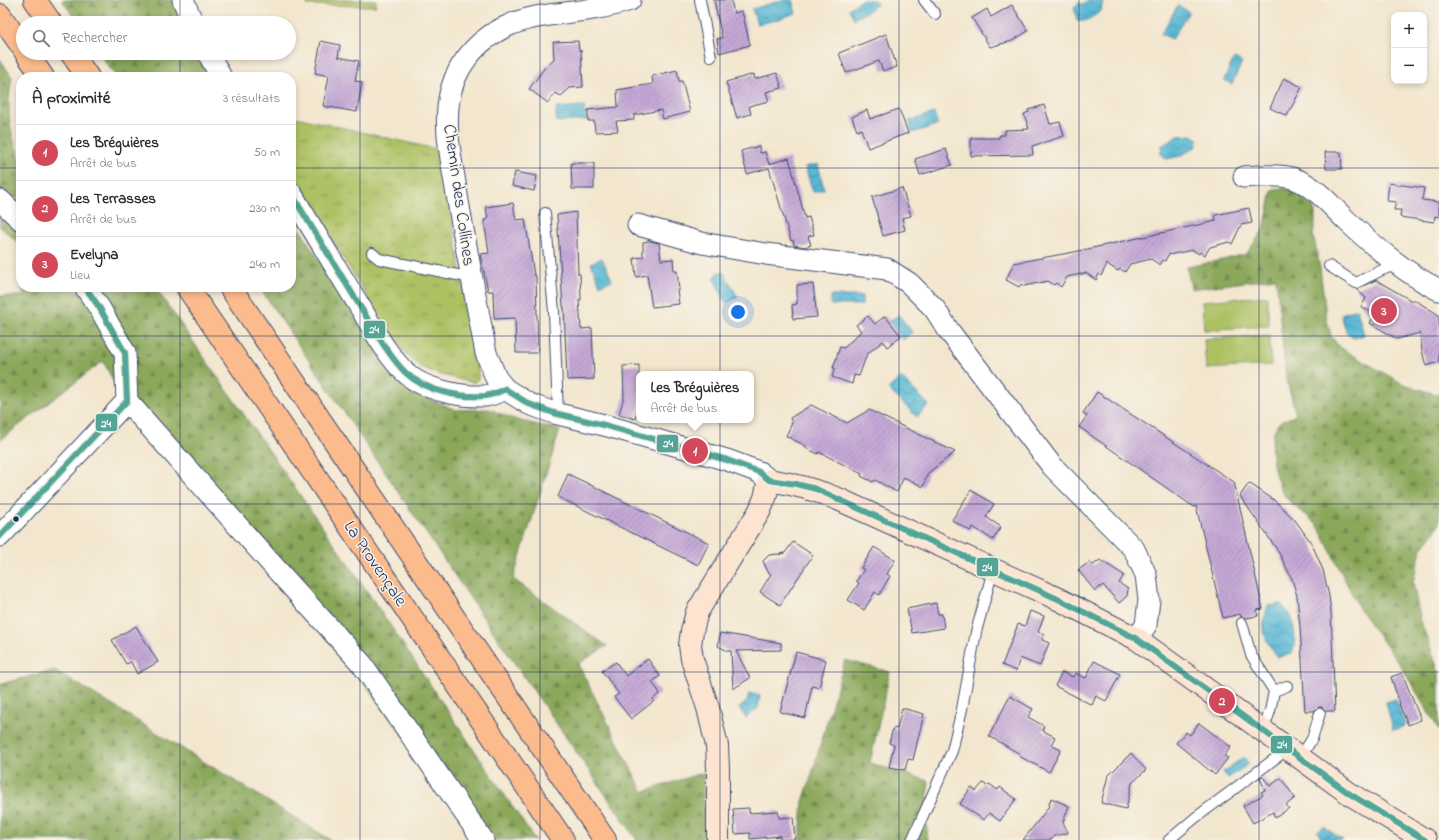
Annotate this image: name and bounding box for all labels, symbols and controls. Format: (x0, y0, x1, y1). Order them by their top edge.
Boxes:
map controls (1391, 12, 1427, 84)
button: + (1391, 12, 1427, 48)
search box (16, 16, 296, 60)
icon: search (30, 27, 52, 49)
text: Rechercher (62, 27, 127, 49)
button: − (1391, 48, 1427, 84)
text: À proximité (32, 86, 110, 111)
text: 3 résultats (223, 89, 280, 108)
street label: Chemin des Collines (435, 123, 481, 268)
text: Les Bréguières (70, 132, 159, 154)
text: 1 (43, 143, 47, 162)
text: 50 m (254, 143, 280, 162)
text: Arrêt de bus (70, 154, 137, 173)
text: Les Terrasses (70, 188, 156, 210)
text: 2 (42, 199, 48, 218)
text: 230 m (249, 199, 280, 218)
text: Arrêt de bus (70, 210, 137, 229)
text: Evelyna (70, 244, 118, 266)
text: 3 (42, 255, 48, 274)
text: 240 m (249, 255, 280, 274)
text: Lieu (70, 266, 90, 285)
pin: 3 (1371, 296, 1397, 326)
your location (728, 302, 748, 322)
line badge: 24 (363, 320, 386, 339)
text: 24 (368, 322, 379, 338)
popup (636, 371, 754, 423)
text: Les Bréguières (651, 377, 739, 399)
text: Arrêt de bus (651, 399, 717, 418)
line badge: 24 (95, 413, 118, 432)
text: 24 (100, 416, 111, 432)
line badge: 24 (656, 434, 679, 453)
text: 24 (662, 436, 673, 452)
pin: 1 (682, 436, 708, 466)
unlabelled marker (11, 514, 21, 524)
street label: La Provençale (336, 516, 413, 613)
line badge: 24 (976, 557, 999, 577)
text: 24 (981, 560, 992, 576)
pin: 2 (1209, 686, 1235, 716)
line badge: 24 (1270, 735, 1293, 754)
text: 24 (1276, 737, 1287, 753)

